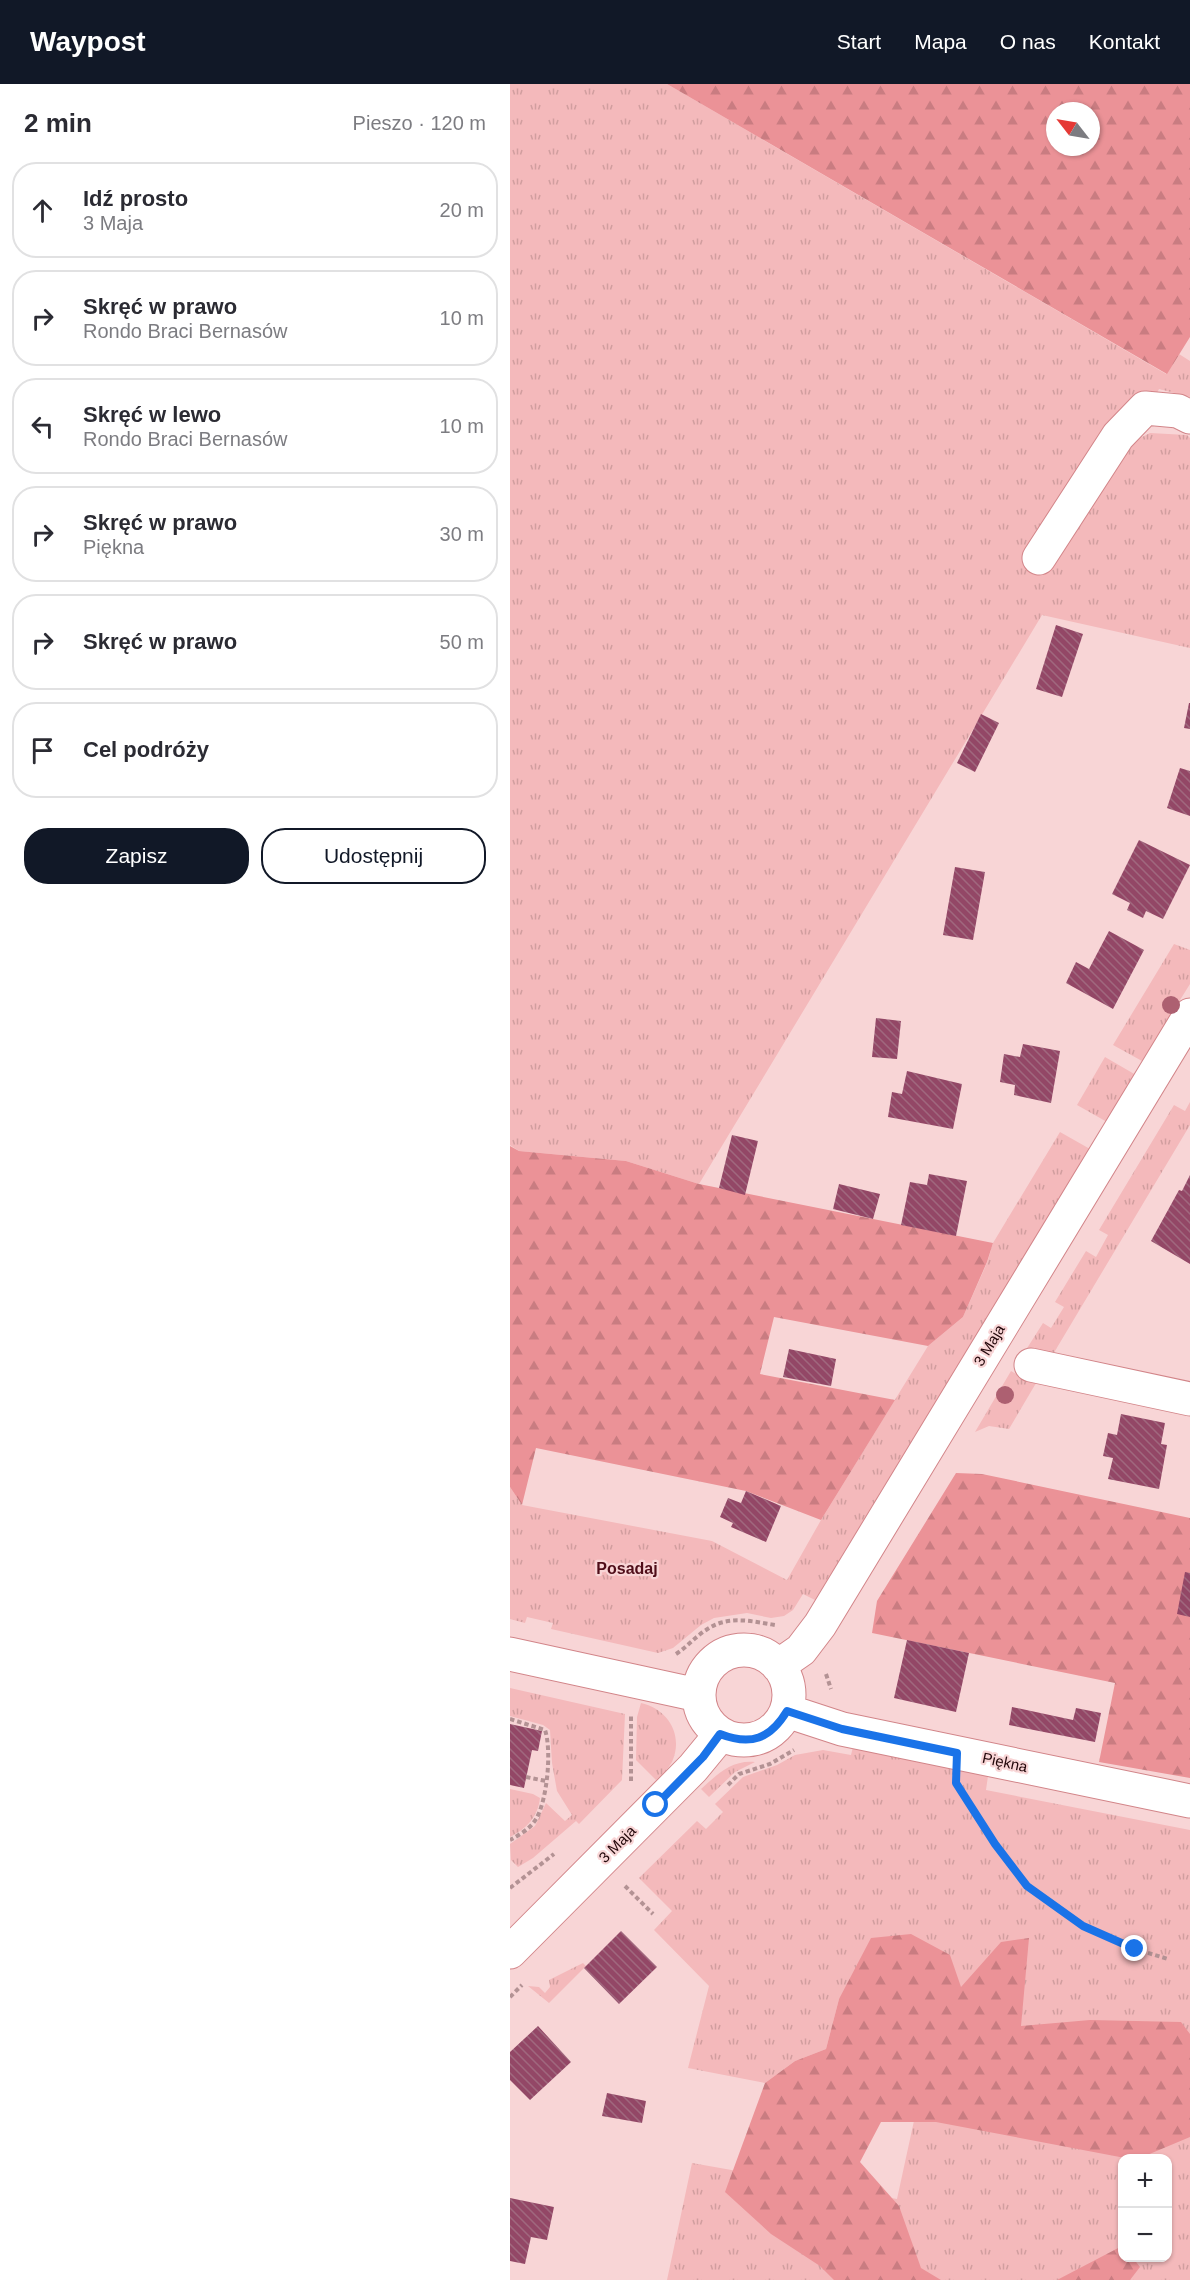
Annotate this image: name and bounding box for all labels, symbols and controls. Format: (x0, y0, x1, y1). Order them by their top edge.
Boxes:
text: Waypost (30, 26, 146, 57)
text: Start (837, 30, 881, 53)
text: Mapa (914, 30, 967, 53)
text: O nas (1000, 30, 1056, 53)
text: Kontakt (1089, 30, 1160, 53)
north arrow (1046, 102, 1100, 156)
text: 2 min (24, 108, 92, 138)
text: Pieszo · 120 m (353, 112, 486, 134)
text: Idź prosto (83, 186, 188, 211)
icon: ahead (26, 194, 59, 227)
text: 20 m (440, 199, 484, 221)
text: 3 Maja (83, 212, 143, 234)
text: Skręć w prawo (83, 294, 237, 319)
icon: right (26, 302, 59, 335)
text: 10 m (440, 307, 484, 329)
text: Rondo Braci Bernasów (83, 320, 288, 342)
text: Skręć w lewo (83, 402, 221, 427)
icon: left (26, 410, 59, 443)
text: 10 m (440, 415, 484, 437)
text: Rondo Braci Bernasów (83, 428, 288, 450)
text: Skręć w prawo (83, 510, 237, 535)
icon: right (26, 518, 59, 551)
text: 30 m (440, 523, 484, 545)
text: Piękna (83, 536, 144, 558)
icon: right (26, 626, 59, 659)
text: Skręć w prawo (83, 629, 237, 654)
text: 50 m (440, 631, 484, 653)
icon: arrive (26, 734, 59, 767)
text: Cel podróży (83, 737, 209, 762)
button: Zapisz (24, 828, 249, 884)
button: Udostępnij (261, 828, 486, 884)
street label: 3 Maja (970, 1321, 1008, 1369)
district label: Posadaj (596, 1560, 658, 1577)
street label: Piękna (981, 1749, 1030, 1775)
route start (642, 1791, 668, 1817)
street label: 3 Maja (595, 1822, 639, 1866)
route end (1121, 1935, 1147, 1961)
map controls (1118, 2154, 1172, 2262)
button: + (1118, 2154, 1172, 2208)
button: − (1118, 2208, 1172, 2262)

